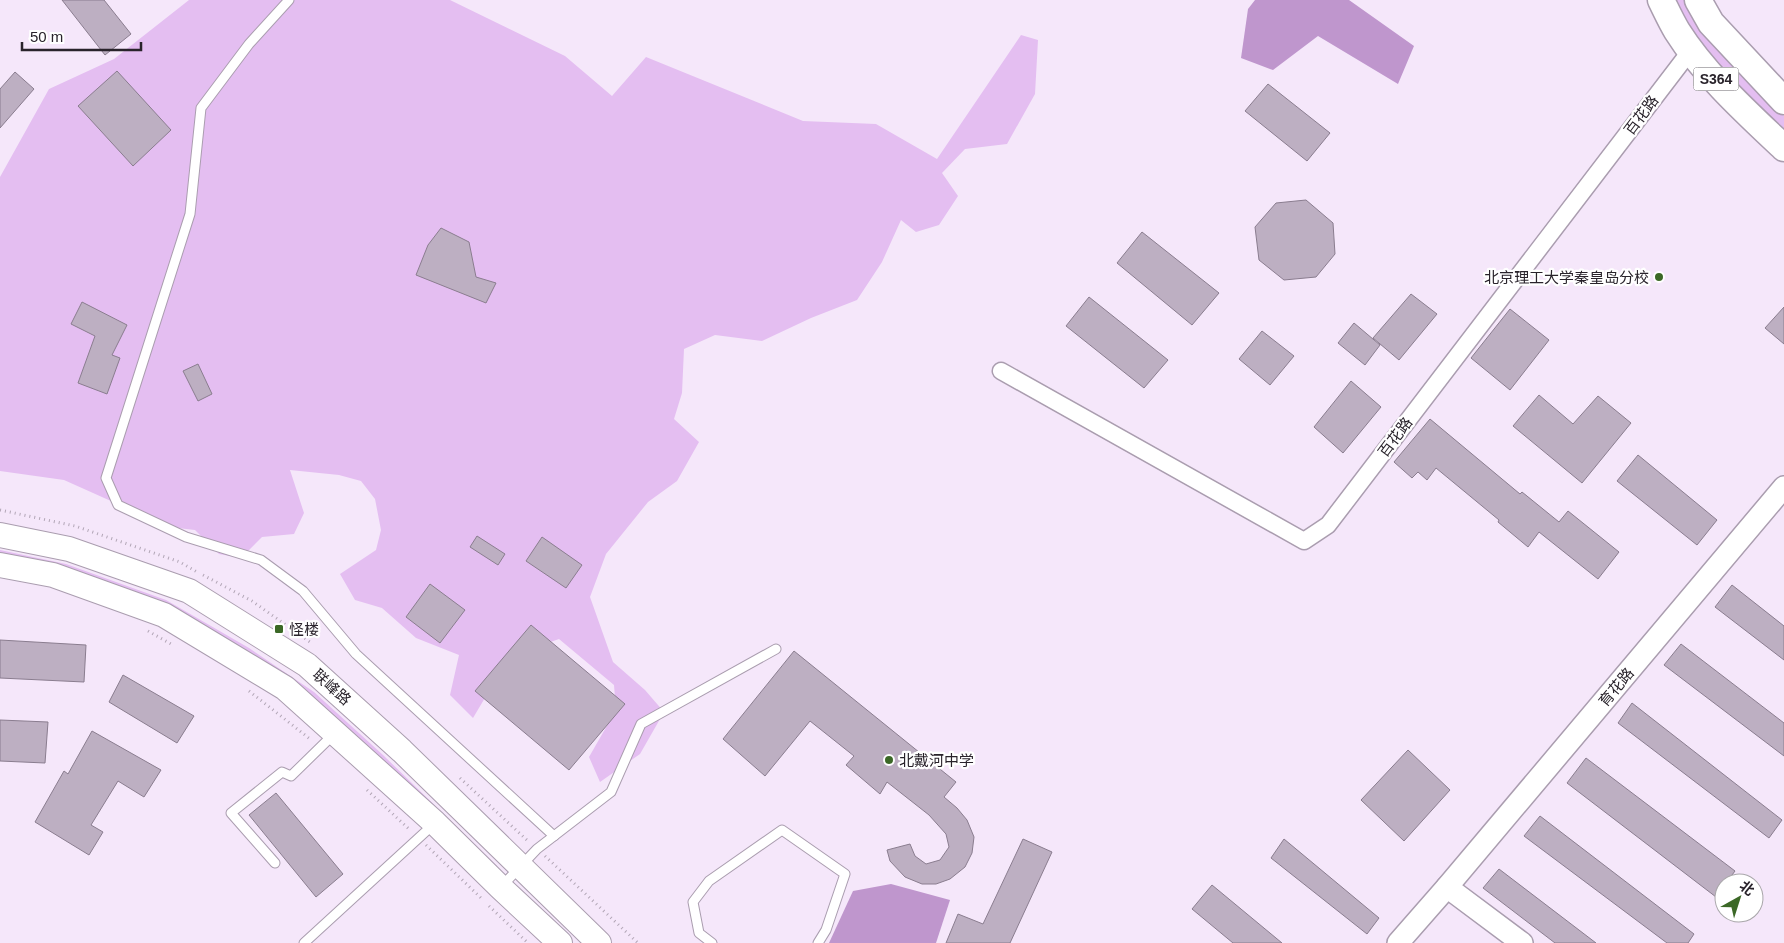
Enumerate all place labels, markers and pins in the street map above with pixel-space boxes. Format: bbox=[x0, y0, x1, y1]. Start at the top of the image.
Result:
place label: 北京理工大学秦皇岛分校 bbox=[1484, 269, 1649, 286]
marker: 北京理工大学秦皇岛分校 bbox=[1653, 271, 1665, 283]
place label: 怪楼 bbox=[289, 621, 319, 638]
marker: 怪楼 bbox=[273, 623, 285, 635]
place label: 北戴河中学 bbox=[899, 752, 974, 769]
marker: 北戴河中学 bbox=[883, 754, 895, 766]

